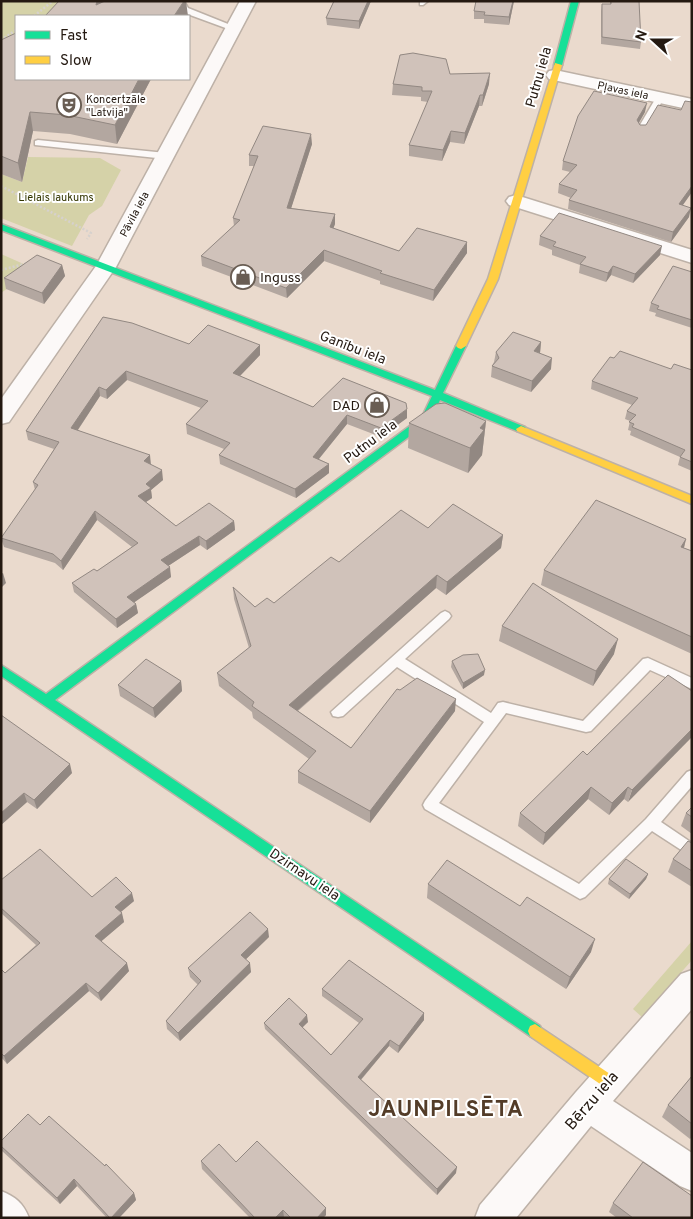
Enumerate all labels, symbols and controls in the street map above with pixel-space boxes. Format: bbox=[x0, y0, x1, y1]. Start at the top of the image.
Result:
legend bbox=[15, 15, 190, 80]
north arrow bbox=[628, 15, 678, 65]
text: Fast bbox=[60, 27, 88, 46]
text: N bbox=[633, 28, 652, 44]
street label: Putnu iela bbox=[523, 45, 556, 110]
text: Slow bbox=[60, 52, 92, 71]
street label: Pļavas iela bbox=[596, 79, 650, 103]
theatre icon: Koncertzāle "Latvija" bbox=[56, 92, 82, 118]
place label: Koncertzāle "Latvija" bbox=[86, 93, 146, 120]
street label: Pāvila iela bbox=[117, 189, 153, 240]
park label: Lielais laukums bbox=[18, 191, 94, 205]
shop icon: Inguss bbox=[230, 264, 256, 290]
place label: Inguss bbox=[260, 270, 301, 287]
street label: Ganību iela bbox=[317, 328, 388, 369]
shop icon: DAD bbox=[364, 392, 390, 418]
place label: DAD bbox=[332, 398, 360, 415]
street label: Putnu iela bbox=[341, 417, 401, 468]
street label: Dzirnavu iela bbox=[266, 846, 343, 905]
street label: Bērzu iela bbox=[562, 1068, 624, 1135]
district label: JAUNPILSĒTA bbox=[368, 1095, 524, 1124]

